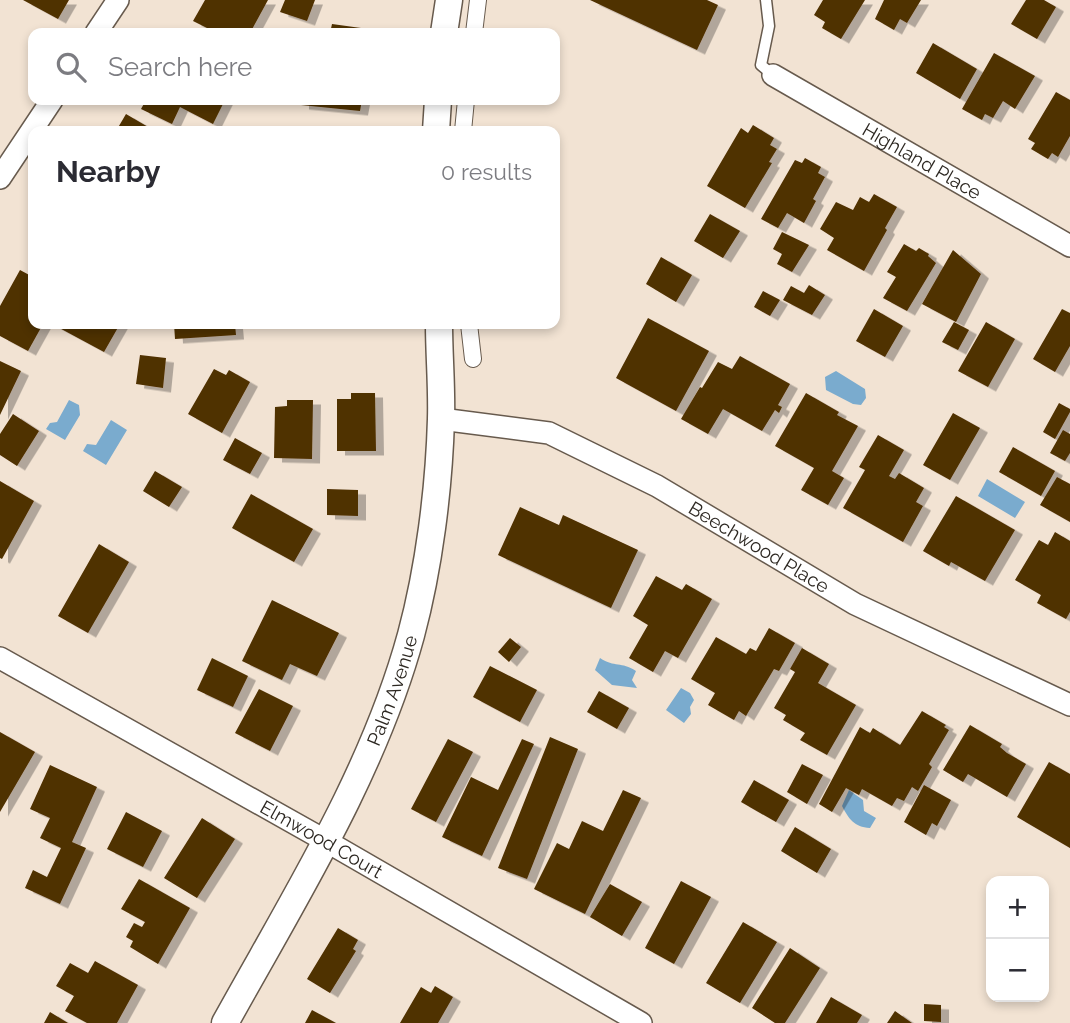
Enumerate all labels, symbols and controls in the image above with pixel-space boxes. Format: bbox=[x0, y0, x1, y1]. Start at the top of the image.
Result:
search box bbox=[28, 28, 560, 105]
icon: search bbox=[52, 48, 90, 86]
text: Search here bbox=[108, 52, 252, 82]
street label: Highland Place bbox=[859, 118, 985, 204]
text: Nearby bbox=[56, 154, 160, 189]
text: 0 results bbox=[441, 158, 532, 185]
street label: Beechwood Place bbox=[685, 497, 833, 597]
street label: Palm Avenue bbox=[362, 633, 421, 749]
street label: Elmwood Court bbox=[257, 795, 387, 883]
map controls bbox=[986, 876, 1049, 1002]
button: + bbox=[986, 876, 1049, 939]
button: − bbox=[986, 939, 1049, 1002]

